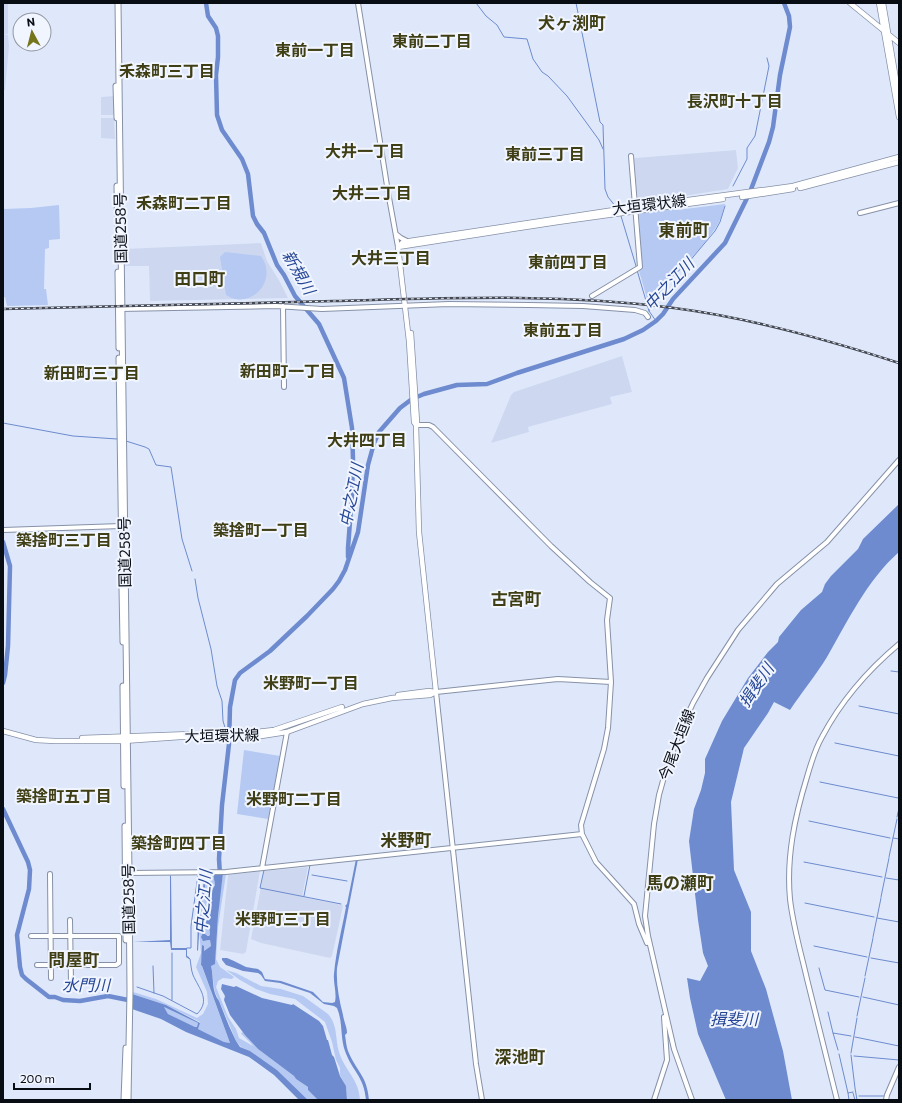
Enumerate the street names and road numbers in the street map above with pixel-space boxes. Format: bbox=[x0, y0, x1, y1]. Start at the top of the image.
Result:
street label: 大垣環状線 bbox=[611, 191, 687, 218]
street label: 国道258号 bbox=[110, 192, 130, 264]
street label: 国道258号 bbox=[114, 516, 134, 588]
street label: 今尾大垣線 bbox=[654, 706, 698, 783]
street label: 大垣環状線 bbox=[184, 725, 260, 745]
street label: 国道258号 bbox=[118, 863, 138, 935]

